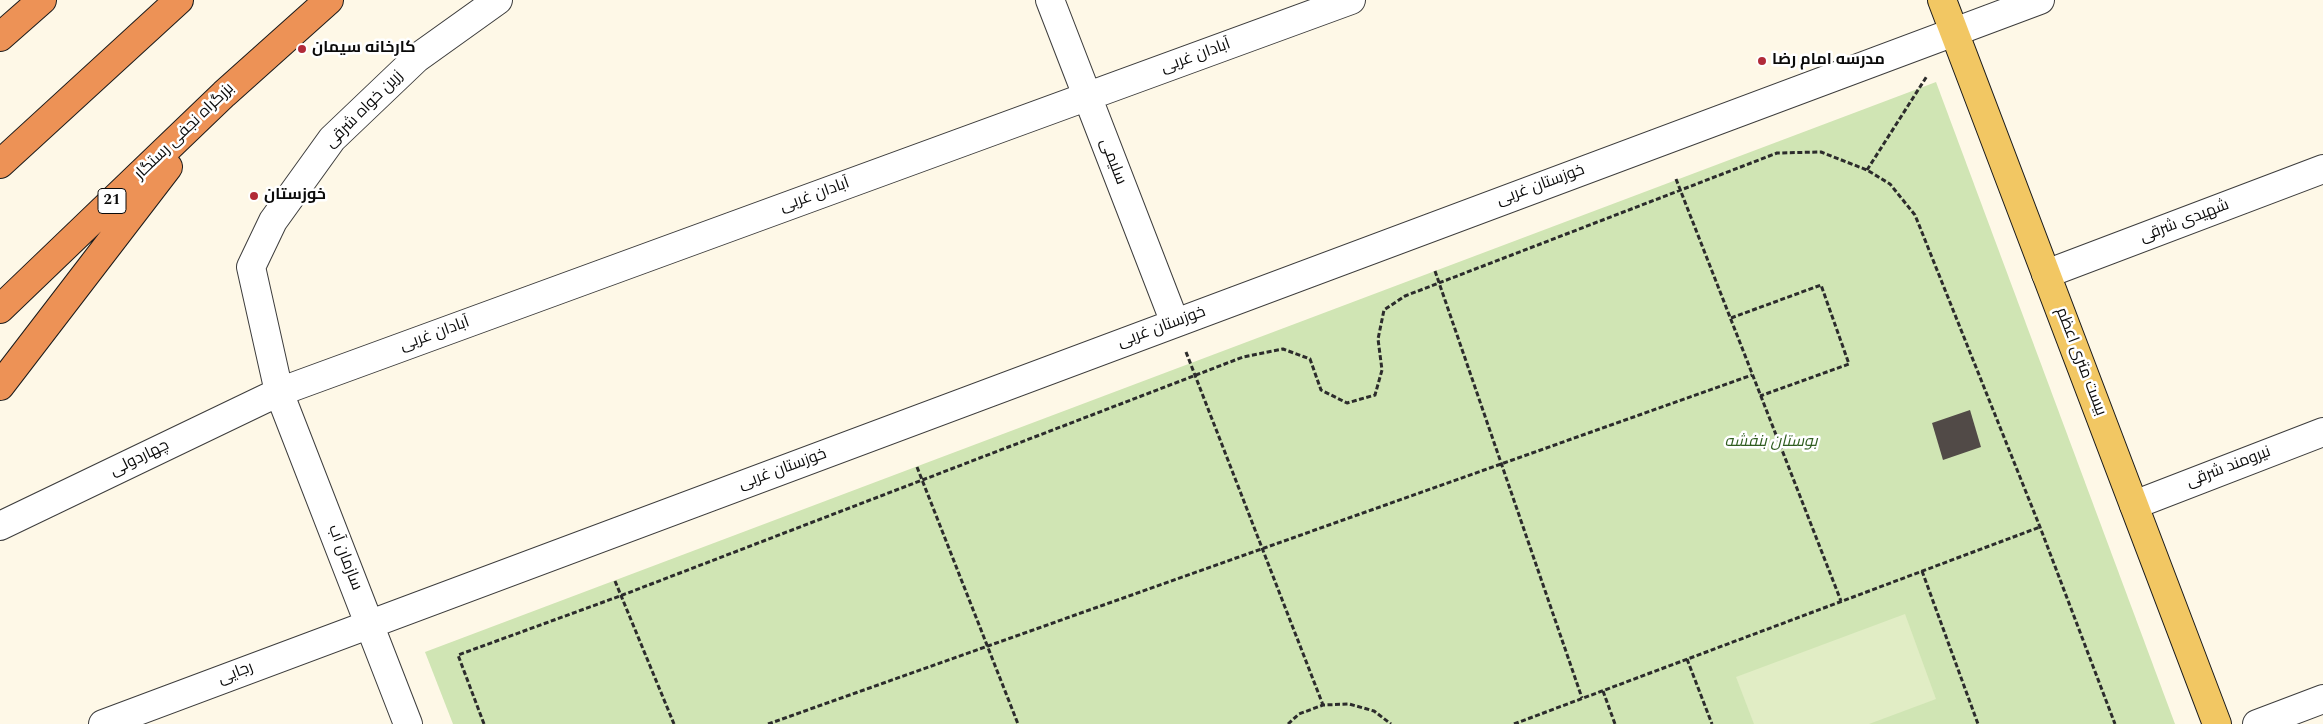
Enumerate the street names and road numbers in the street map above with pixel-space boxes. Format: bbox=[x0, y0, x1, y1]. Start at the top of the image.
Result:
street label: آبادان غربی bbox=[1159, 36, 1233, 78]
street label: زرین خواه شرقی bbox=[322, 67, 408, 153]
street label: بزرگراه نجفی رستگار bbox=[131, 80, 239, 184]
street label: سلیمی bbox=[1094, 136, 1130, 188]
street label: خوزستان غربی bbox=[1494, 161, 1588, 211]
street label: آبادان غربی bbox=[778, 175, 852, 217]
road number: 21 bbox=[98, 188, 126, 214]
street label: شهیدی شرقی bbox=[2138, 196, 2232, 248]
street label: خوزستان غربی bbox=[1115, 303, 1209, 353]
street label: بیست متری اعظم bbox=[2051, 305, 2109, 419]
street label: آبادان غربی bbox=[398, 314, 472, 356]
street label: چهاردولی bbox=[107, 436, 173, 482]
street label: نیرومند شرقی bbox=[2184, 443, 2274, 493]
street label: خوزستان غربی bbox=[736, 445, 830, 495]
street label: سازمان آب bbox=[323, 522, 365, 594]
street label: رجایی bbox=[216, 659, 256, 689]

